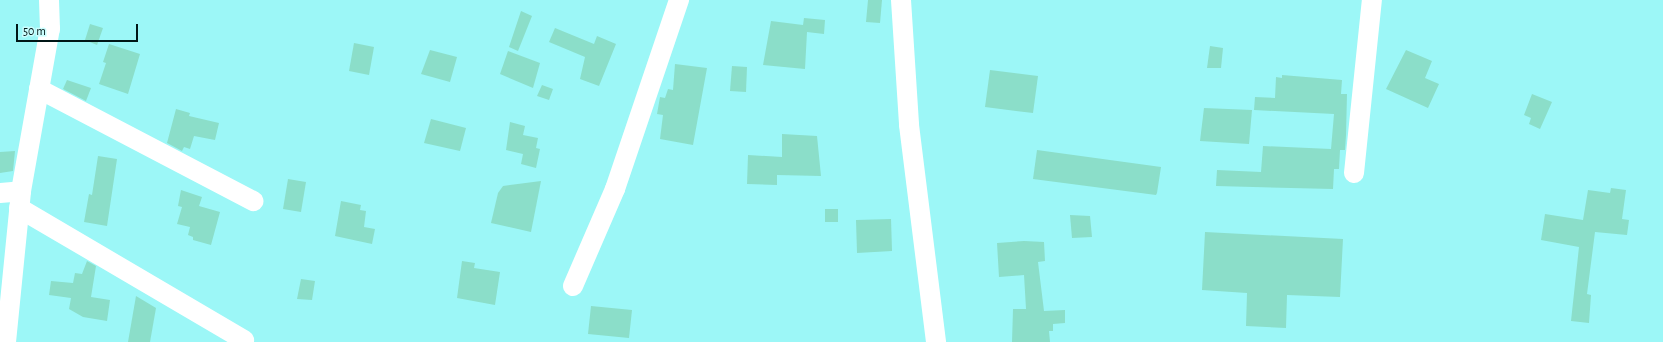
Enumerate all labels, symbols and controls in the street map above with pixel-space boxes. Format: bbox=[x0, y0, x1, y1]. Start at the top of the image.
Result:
scale bar bbox=[18, 16, 140, 42]
text: 50 m bbox=[23, 25, 46, 37]

